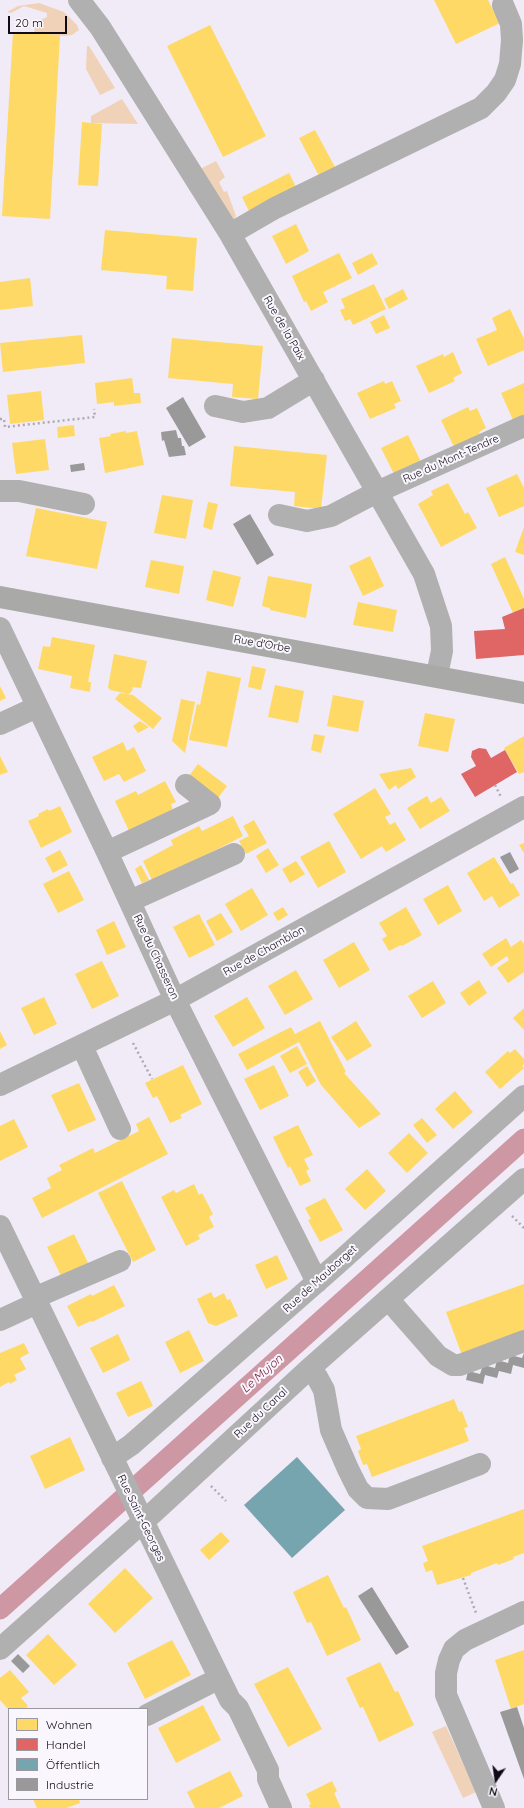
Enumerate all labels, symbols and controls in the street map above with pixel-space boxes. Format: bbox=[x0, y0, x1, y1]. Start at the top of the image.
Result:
scale bar bbox=[10, 8, 69, 34]
text: 20 m bbox=[15, 15, 43, 30]
street label: Rue de la Paix bbox=[260, 294, 308, 362]
street label: Rue du Mont-Tendre bbox=[401, 432, 501, 486]
street label: Rue d'Orbe bbox=[233, 633, 291, 655]
street label: Rue du Chasseron bbox=[130, 912, 182, 1002]
street label: Rue de Chamblon bbox=[221, 923, 307, 979]
street label: Rue de Mauborget bbox=[280, 1242, 360, 1316]
water label: Le Mujon bbox=[238, 1352, 286, 1396]
street label: Rue du Canal bbox=[232, 1385, 290, 1441]
street label: Rue Saint-Georges bbox=[114, 1472, 168, 1564]
legend bbox=[8, 1708, 148, 1800]
text: Wohnen bbox=[46, 1717, 92, 1732]
text: Handel bbox=[46, 1737, 86, 1752]
text: Öffentlich bbox=[46, 1757, 100, 1772]
north arrow bbox=[476, 1760, 516, 1800]
text: Industrie bbox=[46, 1777, 94, 1792]
text: N bbox=[488, 1784, 499, 1799]

